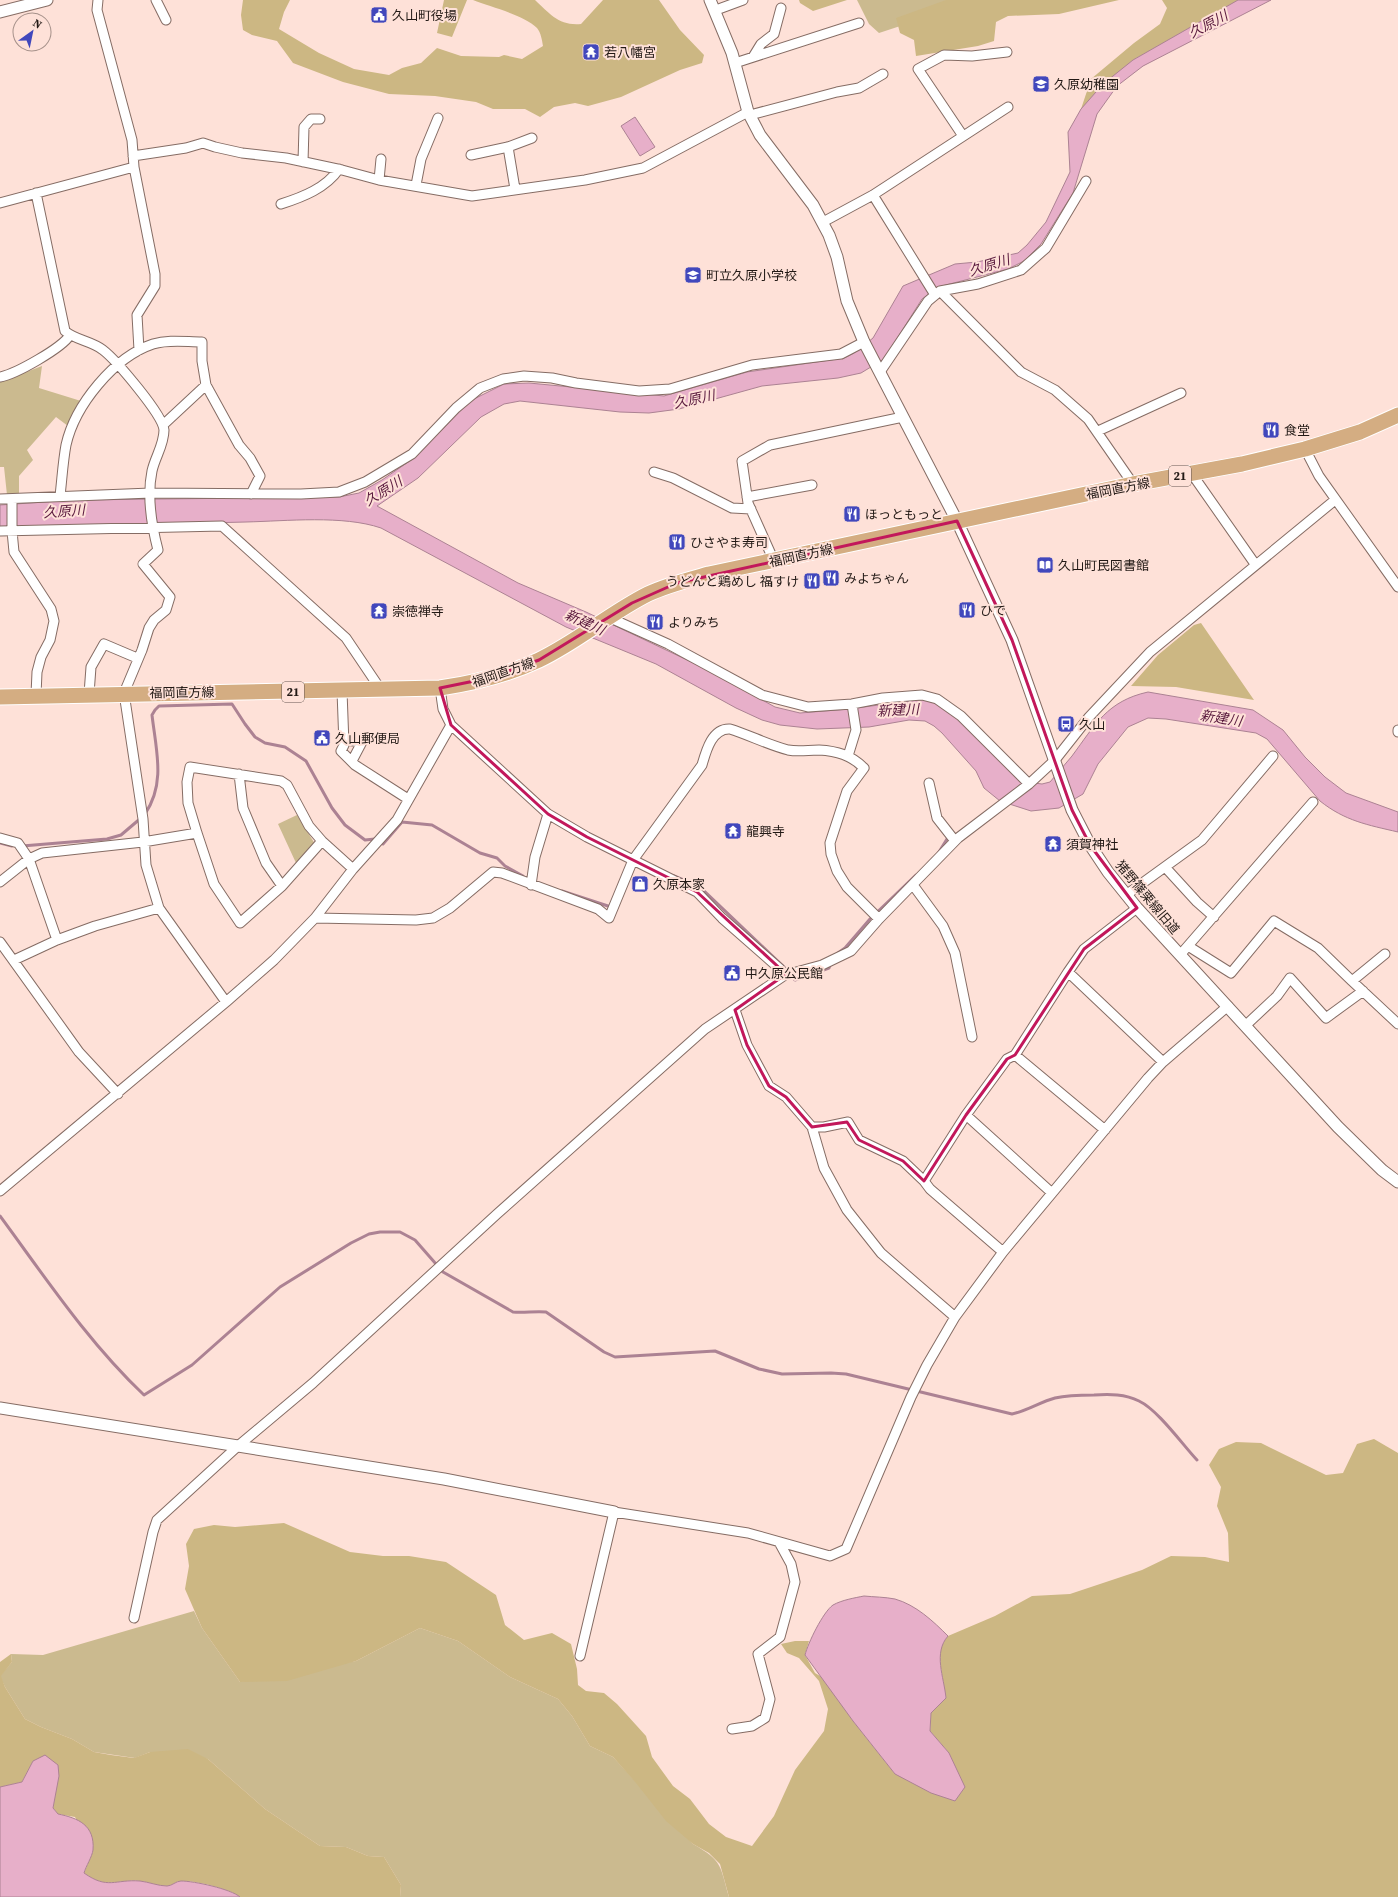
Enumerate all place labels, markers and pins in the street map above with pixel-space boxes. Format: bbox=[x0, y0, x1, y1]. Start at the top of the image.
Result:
public building icon: 久山町役場 bbox=[369, 5, 389, 25]
place label: 久山町役場 bbox=[392, 7, 457, 24]
temple icon: 若八幡宮 bbox=[581, 42, 601, 62]
place label: 若八幡宮 bbox=[604, 44, 656, 61]
school or university icon: 久原幼稚園 bbox=[1031, 74, 1051, 94]
place label: 久原幼稚園 bbox=[1054, 76, 1119, 93]
school or university icon: 町立久原小学校 bbox=[683, 265, 703, 285]
place label: 町立久原小学校 bbox=[706, 267, 797, 284]
restaurant icon: 食堂 bbox=[1261, 420, 1281, 440]
place label: 食堂 bbox=[1284, 422, 1310, 439]
restaurant icon: ほっともっと bbox=[842, 504, 862, 524]
place label: ほっともっと bbox=[865, 506, 943, 523]
restaurant icon: ひさやま寿司 bbox=[667, 532, 687, 552]
place label: ひさやま寿司 bbox=[690, 534, 768, 551]
library icon: 久山町民図書館 bbox=[1035, 555, 1055, 575]
place label: 久山町民図書館 bbox=[1058, 557, 1149, 574]
restaurant icon: みよちゃん bbox=[821, 568, 841, 588]
place label: みよちゃん bbox=[844, 570, 909, 587]
restaurant icon: うどんと鶏めし 福すけ bbox=[802, 571, 822, 591]
place label: うどんと鶏めし 福すけ bbox=[666, 573, 799, 590]
restaurant icon: ひで bbox=[957, 600, 977, 620]
temple icon: 崇徳禅寺 bbox=[369, 601, 389, 621]
place label: ひで bbox=[980, 602, 1006, 619]
place label: 崇徳禅寺 bbox=[392, 603, 444, 620]
restaurant icon: よりみち bbox=[645, 612, 665, 632]
place label: よりみち bbox=[668, 614, 720, 631]
bus stop icon: 久山 bbox=[1056, 714, 1076, 734]
place label: 久山 bbox=[1079, 716, 1105, 733]
public building icon: 久山郵便局 bbox=[312, 728, 332, 748]
place label: 久山郵便局 bbox=[335, 730, 400, 747]
temple icon: 龍興寺 bbox=[723, 821, 743, 841]
place label: 龍興寺 bbox=[746, 823, 785, 840]
temple icon: 須賀神社 bbox=[1043, 834, 1063, 854]
place label: 須賀神社 bbox=[1066, 836, 1118, 853]
shop icon: 久原本家 bbox=[630, 874, 650, 894]
place label: 久原本家 bbox=[653, 876, 705, 893]
public building icon: 中久原公民館 bbox=[722, 963, 742, 983]
place label: 中久原公民館 bbox=[745, 965, 823, 982]

